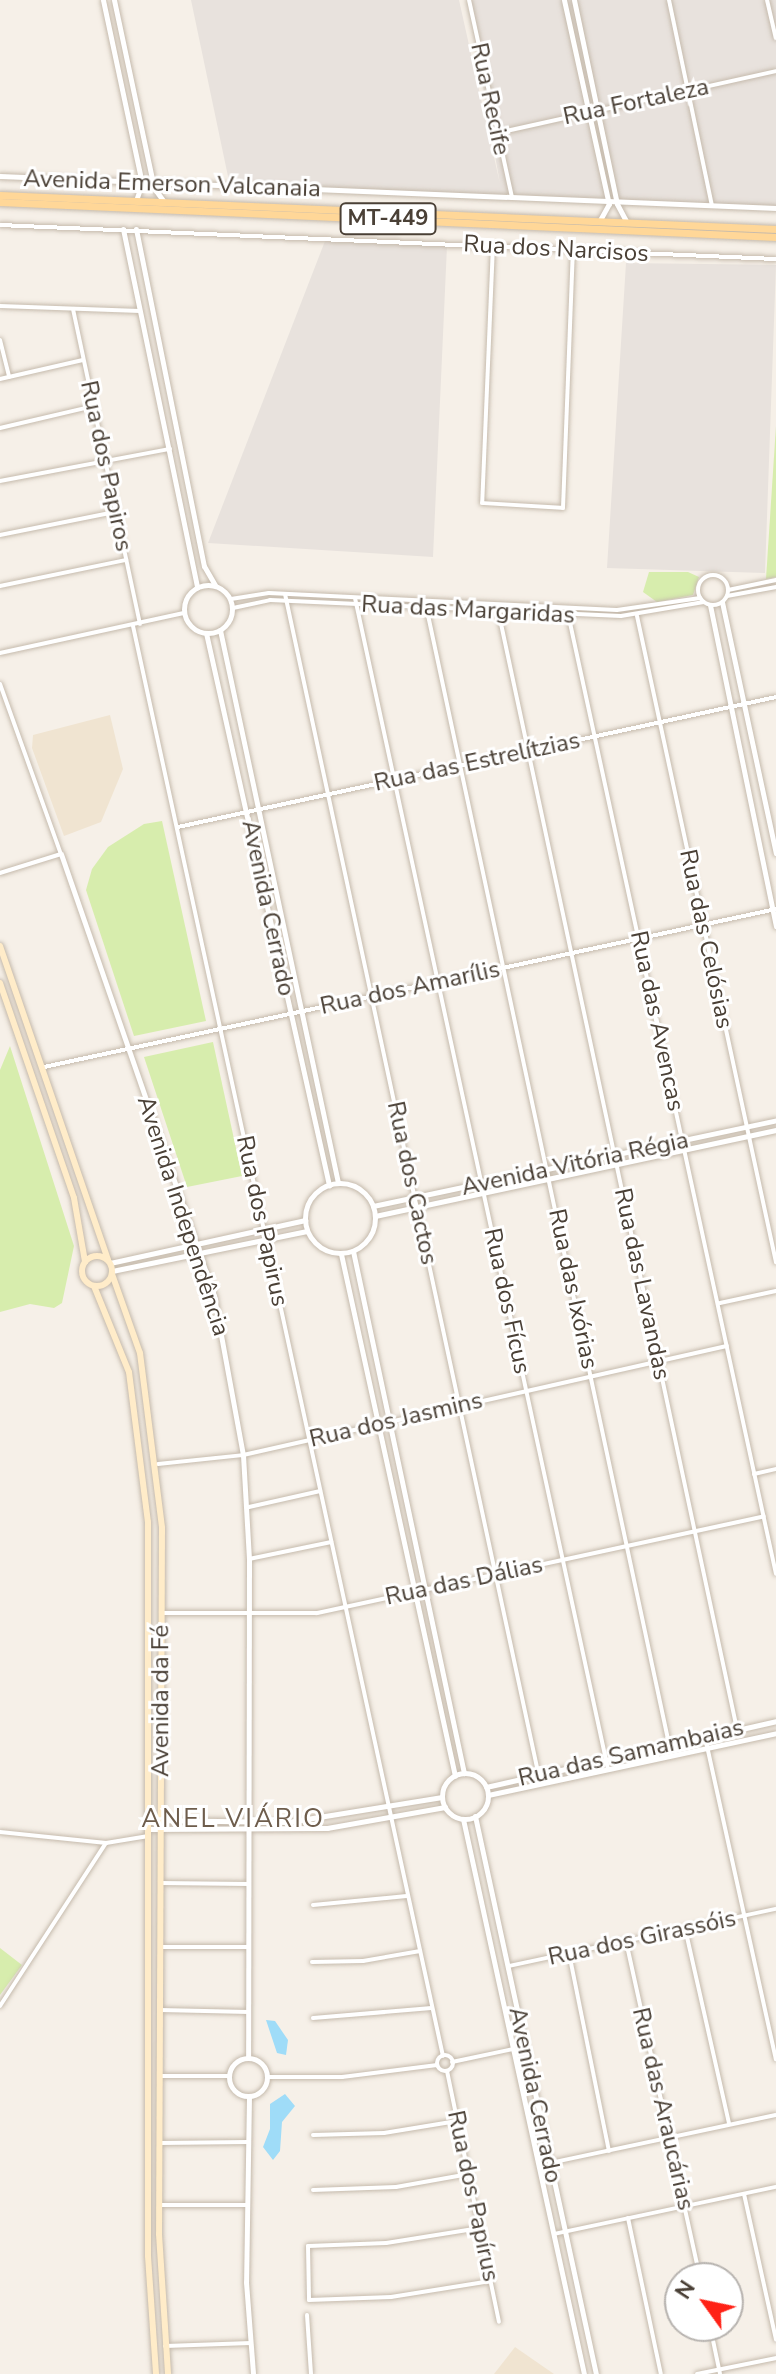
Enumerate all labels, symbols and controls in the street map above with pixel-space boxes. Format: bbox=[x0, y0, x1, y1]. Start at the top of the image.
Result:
street label: Rua Recife bbox=[464, 40, 516, 158]
street label: Rua Fortaleza bbox=[561, 73, 711, 131]
street label: Avenida Emerson Valcanaia bbox=[23, 164, 321, 204]
road number: MT-449 bbox=[338, 201, 438, 237]
street label: Rua dos Narcisos bbox=[463, 230, 649, 268]
street label: Rua dos Papiros bbox=[74, 378, 138, 554]
street label: Rua das Margaridas bbox=[361, 590, 575, 630]
street label: Rua das Estrelítzias bbox=[371, 726, 583, 798]
street label: Avenida Cerrado bbox=[235, 817, 301, 999]
street label: Rua das Celósias bbox=[673, 847, 739, 1031]
street label: Rua das Avencas bbox=[624, 928, 690, 1114]
street label: Rua dos Amarílis bbox=[318, 955, 502, 1021]
street label: Avenida Independência bbox=[131, 1092, 235, 1340]
street label: Rua dos Cactos bbox=[381, 1099, 443, 1267]
street label: Avenida Vitória Régia bbox=[459, 1126, 691, 1202]
street label: Rua dos Papirus bbox=[230, 1133, 294, 1309]
street label: Rua das Lavandas bbox=[608, 1186, 676, 1382]
street label: Rua das Ixórias bbox=[542, 1206, 604, 1372]
street label: Rua dos Fícus bbox=[477, 1225, 537, 1377]
street label: Rua dos Jasmins bbox=[307, 1386, 485, 1454]
street label: Rua das Dálias bbox=[383, 1550, 545, 1612]
street label: Avenida da Fé bbox=[147, 1625, 175, 1777]
street label: Rua das Samambaias bbox=[515, 1713, 747, 1793]
district label: ANEL VIÁRIO bbox=[141, 1803, 325, 1835]
street label: Rua dos Girassóis bbox=[546, 1904, 738, 1972]
street label: Avenida Cerrado bbox=[502, 2004, 568, 2186]
street label: Rua das Araucárias bbox=[626, 2005, 700, 2213]
street label: Rua dos Papírus bbox=[441, 2108, 505, 2284]
north arrow bbox=[664, 2262, 744, 2342]
text: N bbox=[668, 2275, 703, 2305]

